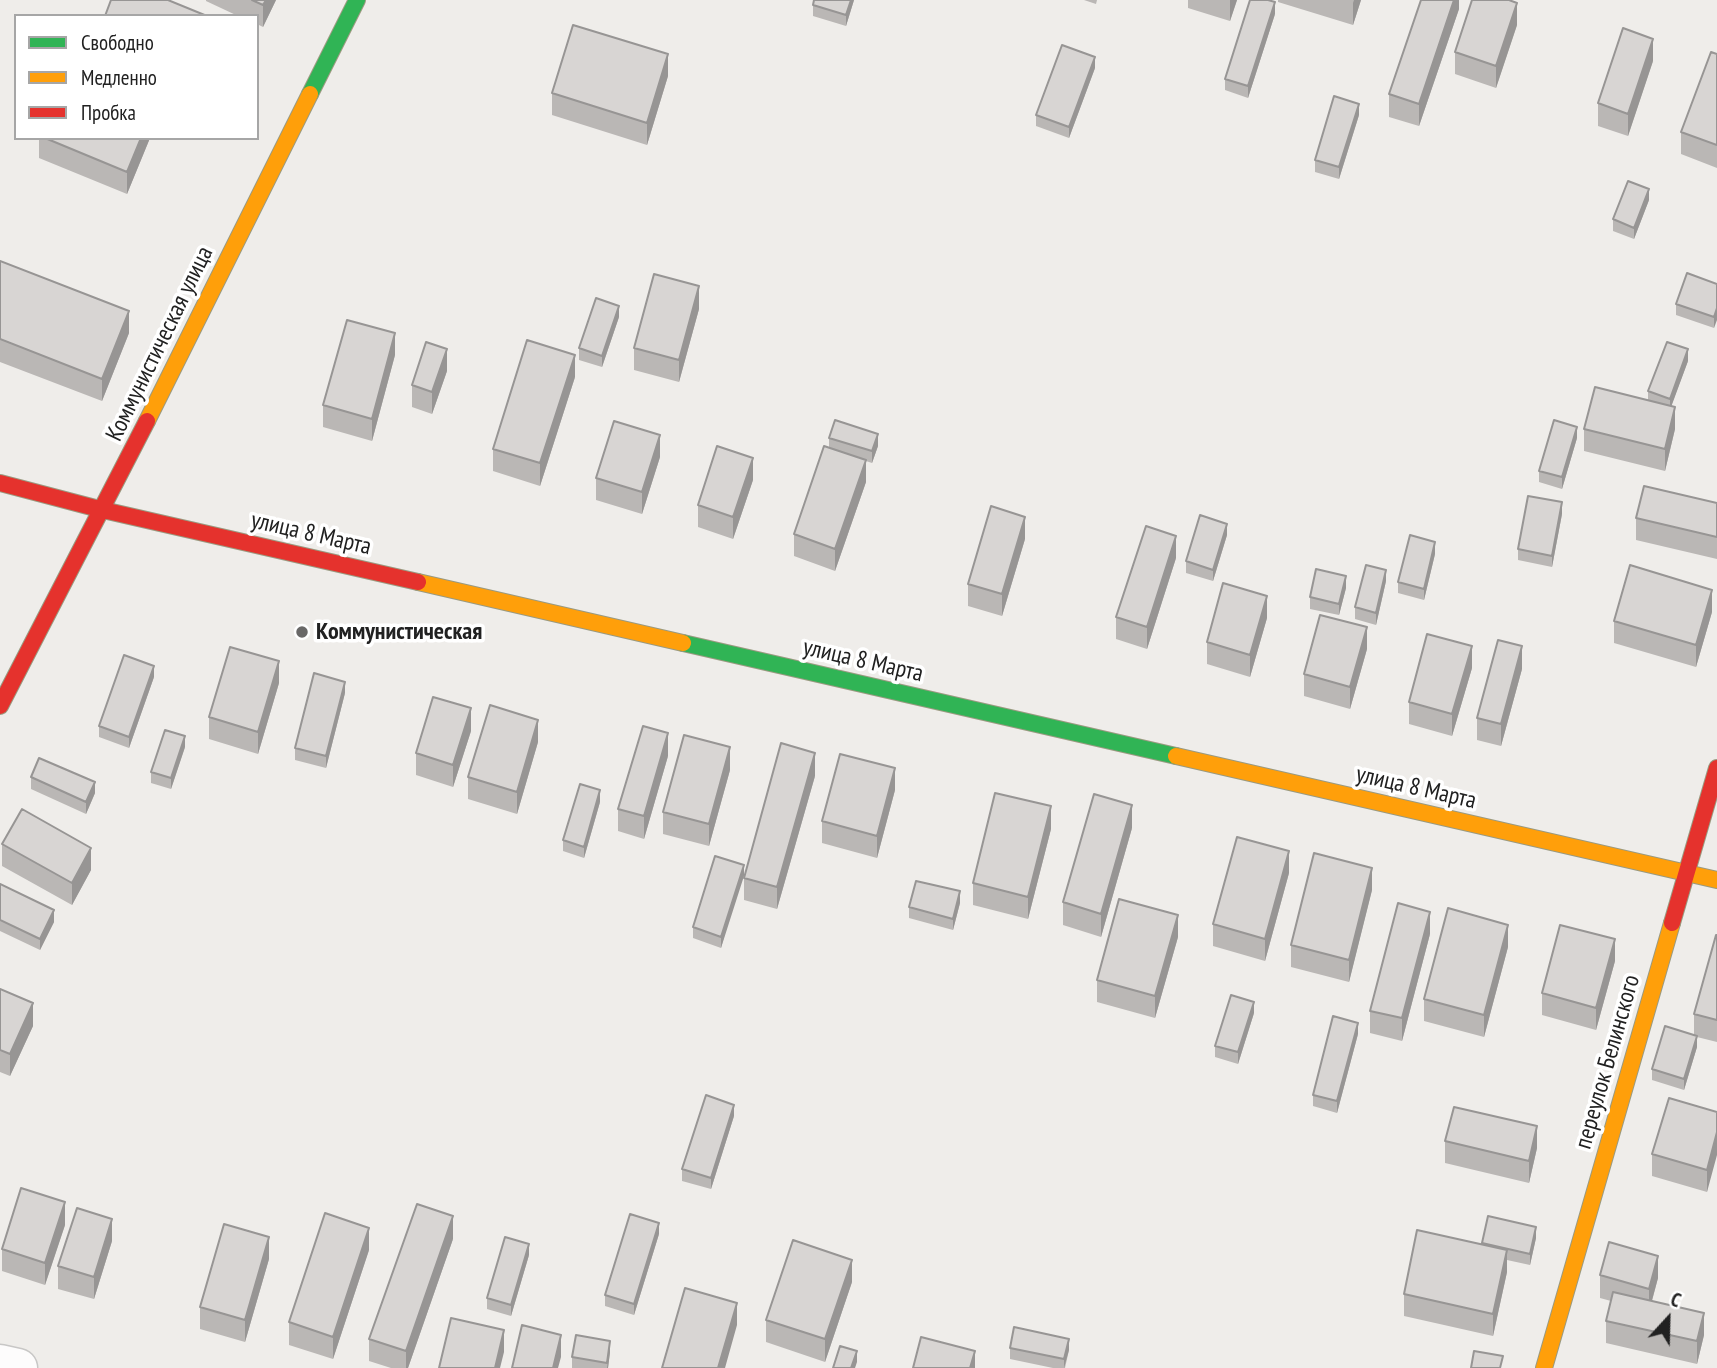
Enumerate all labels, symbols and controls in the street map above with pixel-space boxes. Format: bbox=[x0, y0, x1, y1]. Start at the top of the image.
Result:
legend bbox=[14, 14, 259, 140]
text: Свободно bbox=[81, 29, 154, 56]
text: Медленно bbox=[81, 64, 157, 91]
text: Пробка bbox=[81, 99, 136, 126]
street label: Коммунистическая улица bbox=[100, 242, 220, 446]
street label: улица 8 Марта bbox=[248, 506, 374, 562]
place label: Коммунистическая bbox=[316, 618, 482, 646]
marker: Коммунистическая bbox=[294, 624, 310, 640]
street label: улица 8 Марта bbox=[800, 633, 926, 689]
street label: улица 8 Марта bbox=[1353, 760, 1479, 816]
street label: переулок Белинского bbox=[1569, 972, 1647, 1152]
north arrow bbox=[1633, 1284, 1703, 1354]
text: С bbox=[1667, 1287, 1684, 1312]

